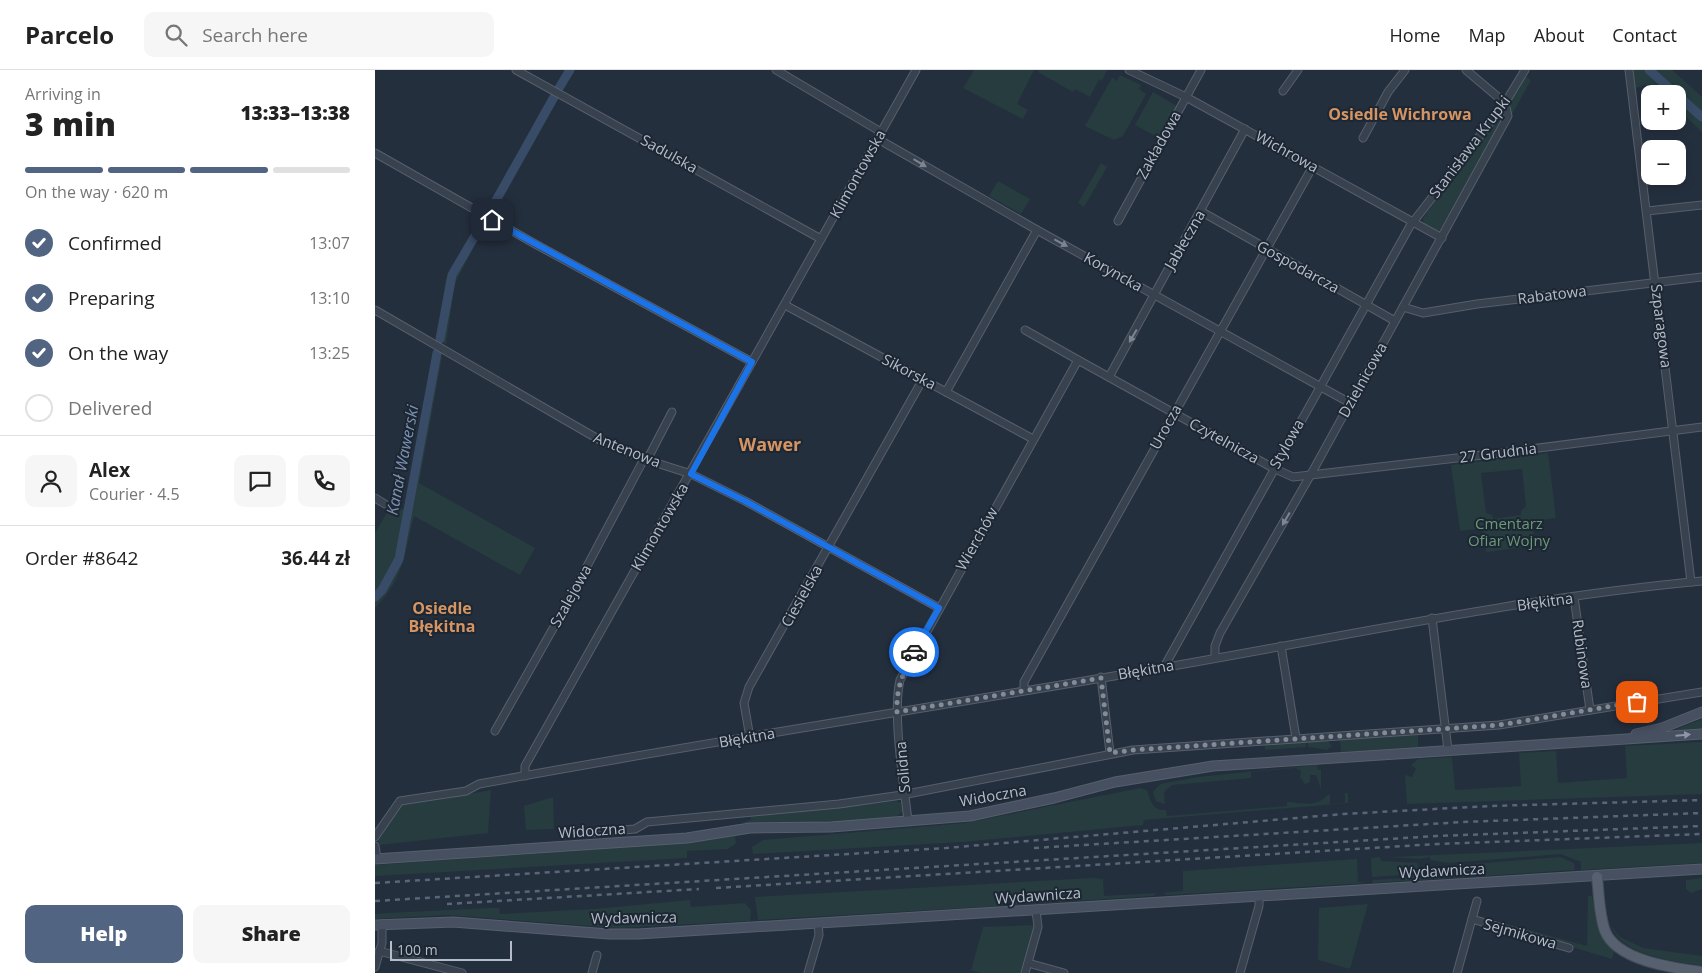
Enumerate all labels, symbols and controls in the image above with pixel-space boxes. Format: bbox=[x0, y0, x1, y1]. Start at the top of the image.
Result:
search box bbox=[144, 12, 494, 57]
text: Parcelo bbox=[25, 18, 114, 51]
icon: search bbox=[162, 21, 190, 49]
text: Search here bbox=[202, 22, 308, 48]
text: Home bbox=[1390, 23, 1440, 47]
text: Map bbox=[1468, 23, 1506, 47]
text: About bbox=[1534, 23, 1584, 47]
text: Contact bbox=[1612, 23, 1677, 47]
text: Arriving in bbox=[25, 83, 101, 105]
map controls bbox=[1641, 85, 1686, 185]
button: + bbox=[1641, 85, 1686, 130]
street label: Stanisława Krupki bbox=[1424, 91, 1514, 202]
text: 13:33–13:38 bbox=[240, 100, 350, 126]
text: 3 min bbox=[25, 102, 116, 145]
district label: Osiedle Wichrowa bbox=[1328, 103, 1472, 125]
street label: Zakładowa bbox=[1131, 107, 1185, 182]
street label: Klimontowska bbox=[825, 126, 890, 221]
street label: Wichrowa bbox=[1252, 126, 1323, 177]
street label: Sadulska bbox=[637, 129, 701, 177]
button: − bbox=[1641, 140, 1686, 185]
one-way arrow bbox=[913, 158, 926, 167]
text: On the way · 620 m bbox=[25, 181, 168, 203]
pin bbox=[471, 199, 513, 241]
icon: home bbox=[478, 206, 506, 234]
street label: Jabłeczna bbox=[1158, 206, 1209, 275]
icon: check bbox=[25, 229, 53, 257]
text: Confirmed bbox=[68, 230, 162, 256]
text: 13:07 bbox=[309, 232, 350, 254]
street label: Gospodarcza bbox=[1254, 235, 1343, 297]
one-way arrow bbox=[1054, 239, 1068, 247]
street label: Koryncka bbox=[1080, 247, 1147, 295]
street label: Rabatowa bbox=[1516, 280, 1588, 308]
street label: Szparagowa bbox=[1647, 283, 1677, 369]
icon: check bbox=[25, 284, 53, 312]
text: Preparing bbox=[68, 285, 155, 311]
text: 13:10 bbox=[309, 287, 350, 309]
one-way arrow bbox=[1128, 329, 1137, 342]
street label: Dzielnicowa bbox=[1333, 338, 1391, 421]
icon: check bbox=[25, 339, 53, 367]
text: On the way bbox=[68, 340, 168, 366]
text: 13:25 bbox=[309, 342, 350, 364]
street label: Sikorska bbox=[879, 349, 940, 394]
text: Delivered bbox=[68, 395, 152, 421]
street label: Urocza bbox=[1145, 400, 1186, 453]
water label: Kanał Wawerski bbox=[381, 402, 424, 517]
street label: Czytelnicza bbox=[1186, 413, 1263, 468]
street label: Stylowa bbox=[1264, 415, 1308, 472]
street label: Antenowa bbox=[591, 427, 664, 472]
district label: Wawer bbox=[739, 432, 801, 456]
street label: 27 Grudnia bbox=[1458, 437, 1538, 467]
button: person bbox=[25, 455, 77, 507]
button: chat bbox=[234, 455, 286, 507]
button: phone bbox=[298, 455, 350, 507]
text: Alex bbox=[89, 457, 130, 483]
street label: Klimontowska bbox=[626, 479, 692, 574]
text: Courier · 4.5 bbox=[89, 483, 180, 505]
street label: Wierchów bbox=[951, 503, 1002, 574]
one-way arrow bbox=[1281, 512, 1290, 525]
park label: Cmentarz Ofiar Wojny bbox=[1468, 513, 1551, 550]
text: Order #8642 bbox=[25, 545, 138, 571]
text: 36.44 zł bbox=[281, 545, 350, 571]
street label: Szalejowa bbox=[545, 561, 595, 630]
street label: Ciesielska bbox=[776, 561, 826, 630]
street label: Błękitna bbox=[1516, 587, 1574, 615]
district label: Osiedle Błękitna bbox=[408, 597, 476, 637]
street label: Rubinowa bbox=[1568, 618, 1598, 690]
courier bbox=[889, 627, 939, 677]
icon: car bbox=[900, 638, 928, 666]
street label: Błękitna bbox=[1116, 654, 1175, 684]
pin bbox=[1616, 681, 1658, 723]
icon: bag bbox=[1623, 688, 1651, 716]
street label: Błękitna bbox=[717, 722, 776, 752]
one-way arrow bbox=[1676, 731, 1692, 739]
street label: Solidna bbox=[890, 741, 914, 794]
street label: Widoczna bbox=[958, 779, 1028, 811]
street label: Widoczna bbox=[558, 818, 626, 842]
street label: Wydawnicza bbox=[1398, 858, 1485, 882]
street label: Wydawnicza bbox=[994, 882, 1082, 908]
button: Help bbox=[25, 905, 183, 963]
button: Share bbox=[193, 905, 350, 963]
street label: Wydawnicza bbox=[591, 906, 677, 928]
street label: Sejmikowa bbox=[1481, 913, 1559, 953]
scale bar bbox=[390, 938, 513, 961]
text: 100 m bbox=[397, 940, 438, 959]

